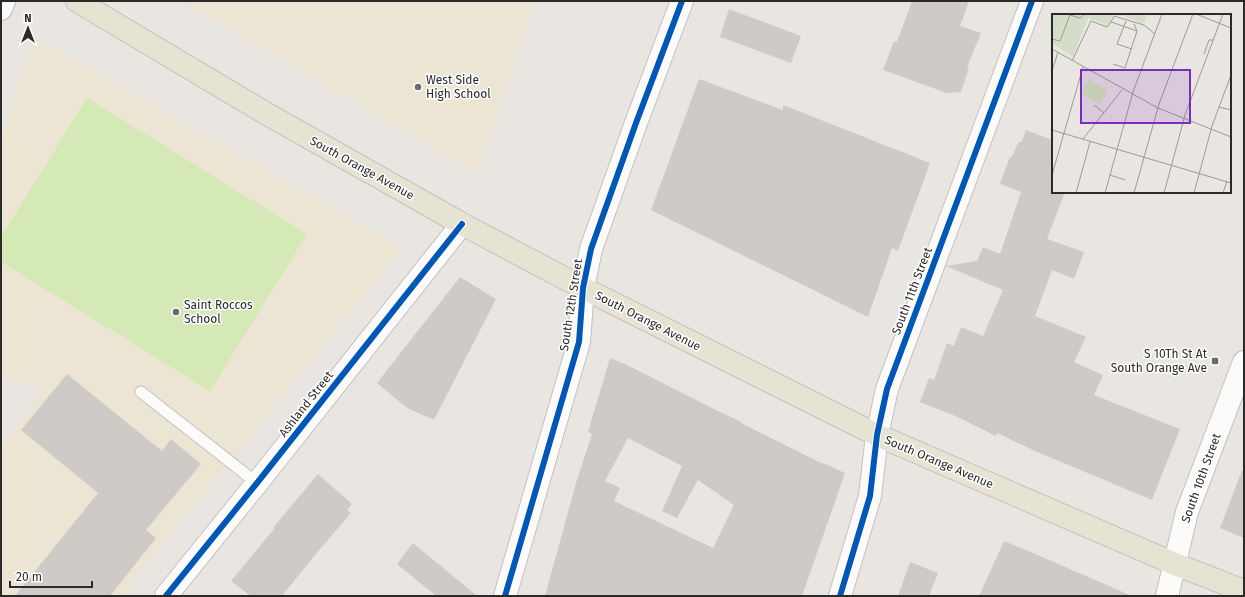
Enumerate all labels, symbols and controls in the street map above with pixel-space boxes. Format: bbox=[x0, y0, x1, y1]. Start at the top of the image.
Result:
north arrow bbox=[8, 8, 48, 48]
text: N bbox=[24, 12, 32, 25]
inset map bbox=[1052, 14, 1231, 193]
place label: West Side High School bbox=[426, 73, 491, 101]
marker: West Side High School bbox=[413, 82, 423, 92]
street label: South Orange Avenue bbox=[308, 134, 416, 202]
street label: South 11th Street bbox=[889, 245, 935, 337]
street label: South 12th Street bbox=[557, 257, 585, 352]
street label: South Orange Avenue bbox=[593, 288, 703, 354]
place label: Saint Roccos School bbox=[184, 298, 253, 326]
marker: Saint Roccos School bbox=[171, 307, 181, 317]
place label: S 10Th St At South Orange Ave bbox=[1111, 347, 1208, 375]
marker: S 10Th St At South Orange Ave bbox=[1210, 356, 1220, 366]
street label: Ashland Street bbox=[276, 368, 336, 440]
street label: South 10th Street bbox=[1178, 431, 1224, 525]
street label: South Orange Avenue bbox=[883, 433, 995, 491]
scale bar bbox=[10, 563, 92, 589]
text: 20 m bbox=[16, 570, 42, 584]

